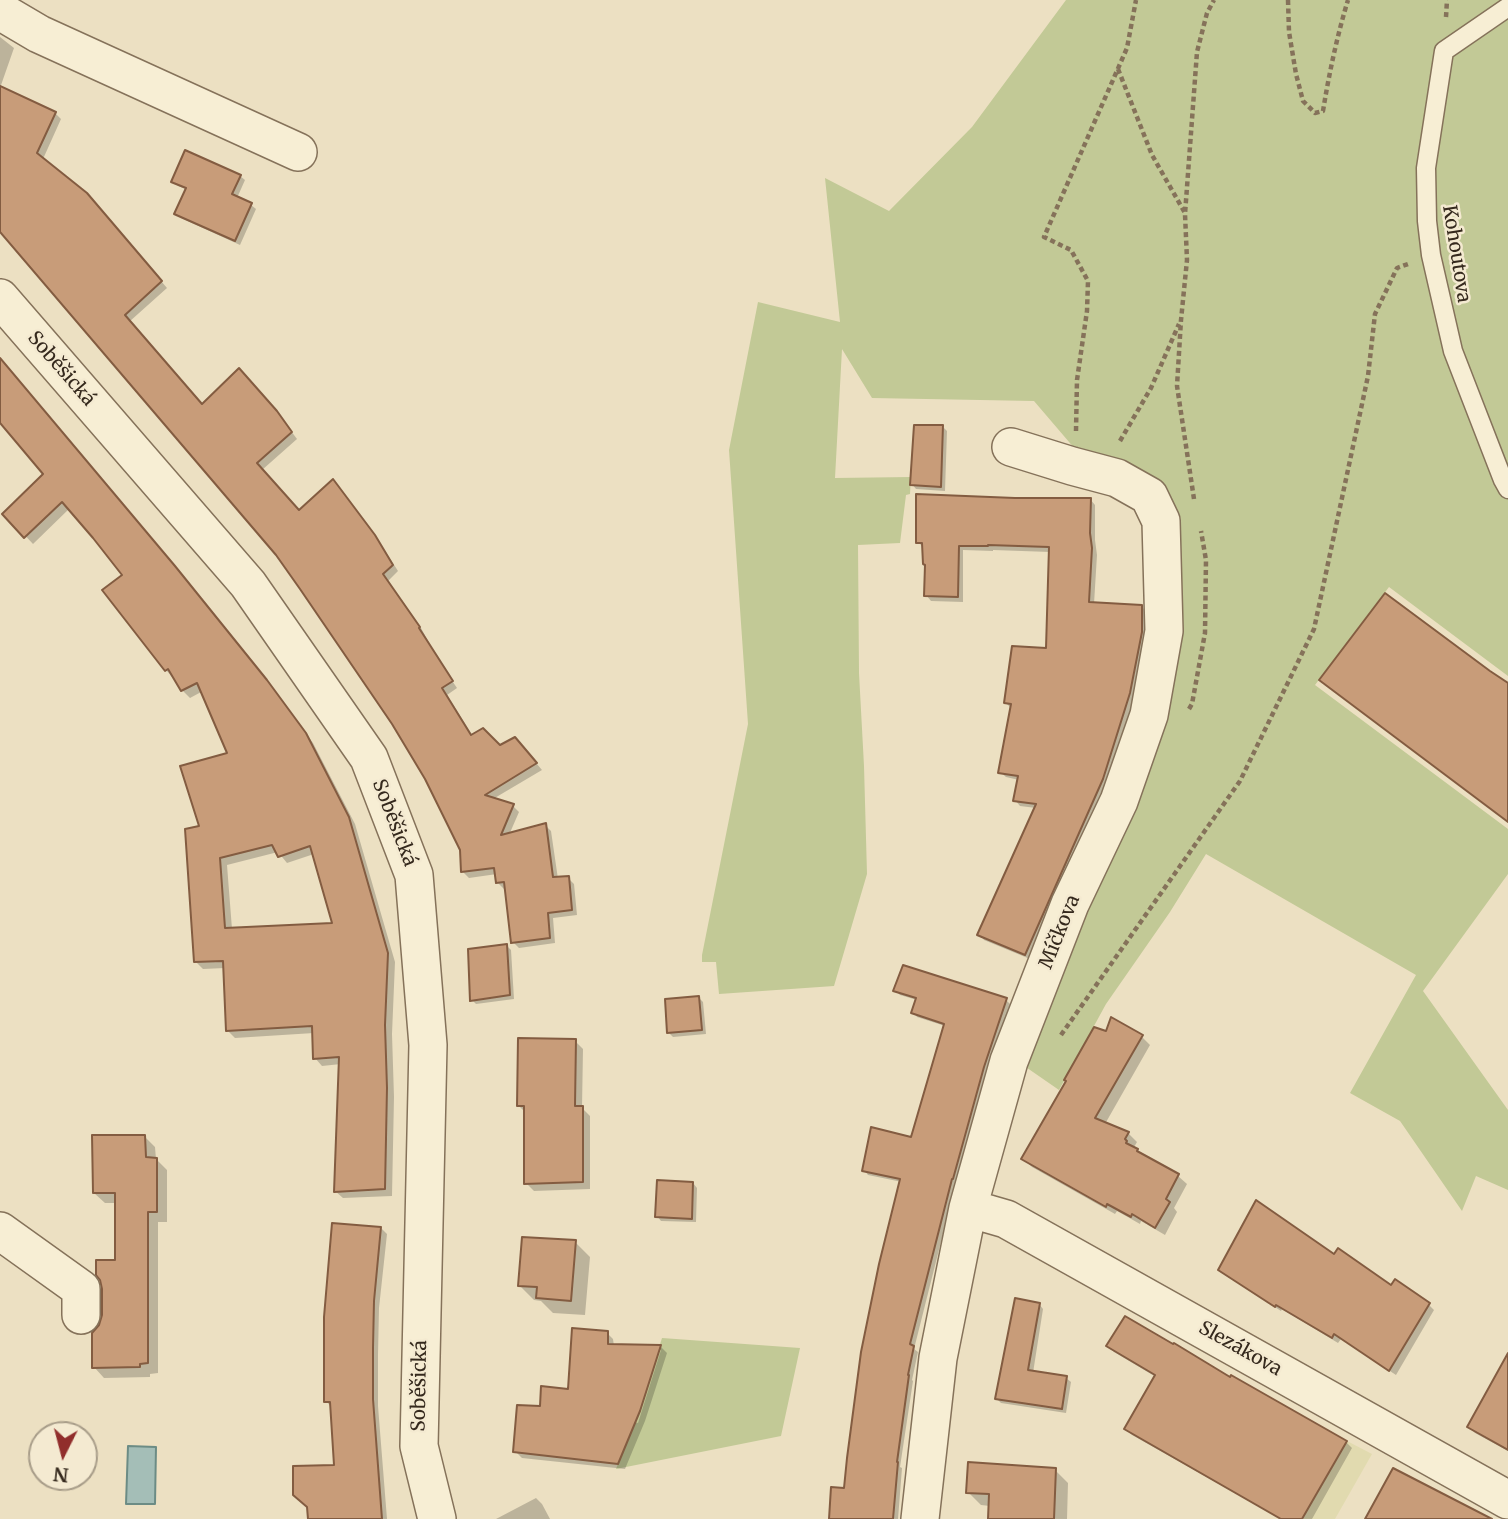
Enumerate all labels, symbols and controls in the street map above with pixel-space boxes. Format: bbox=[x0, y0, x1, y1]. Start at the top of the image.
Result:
street label: Kohoutova bbox=[1437, 204, 1475, 304]
street label: Soběšická bbox=[22, 327, 100, 411]
street label: Soběšická bbox=[367, 776, 421, 870]
street label: Míčkova bbox=[1035, 892, 1085, 972]
street label: Slezákova bbox=[1195, 1317, 1285, 1381]
street label: Soběšická bbox=[408, 1340, 432, 1432]
north arrow bbox=[28, 1421, 98, 1491]
text: N bbox=[52, 1462, 70, 1488]

